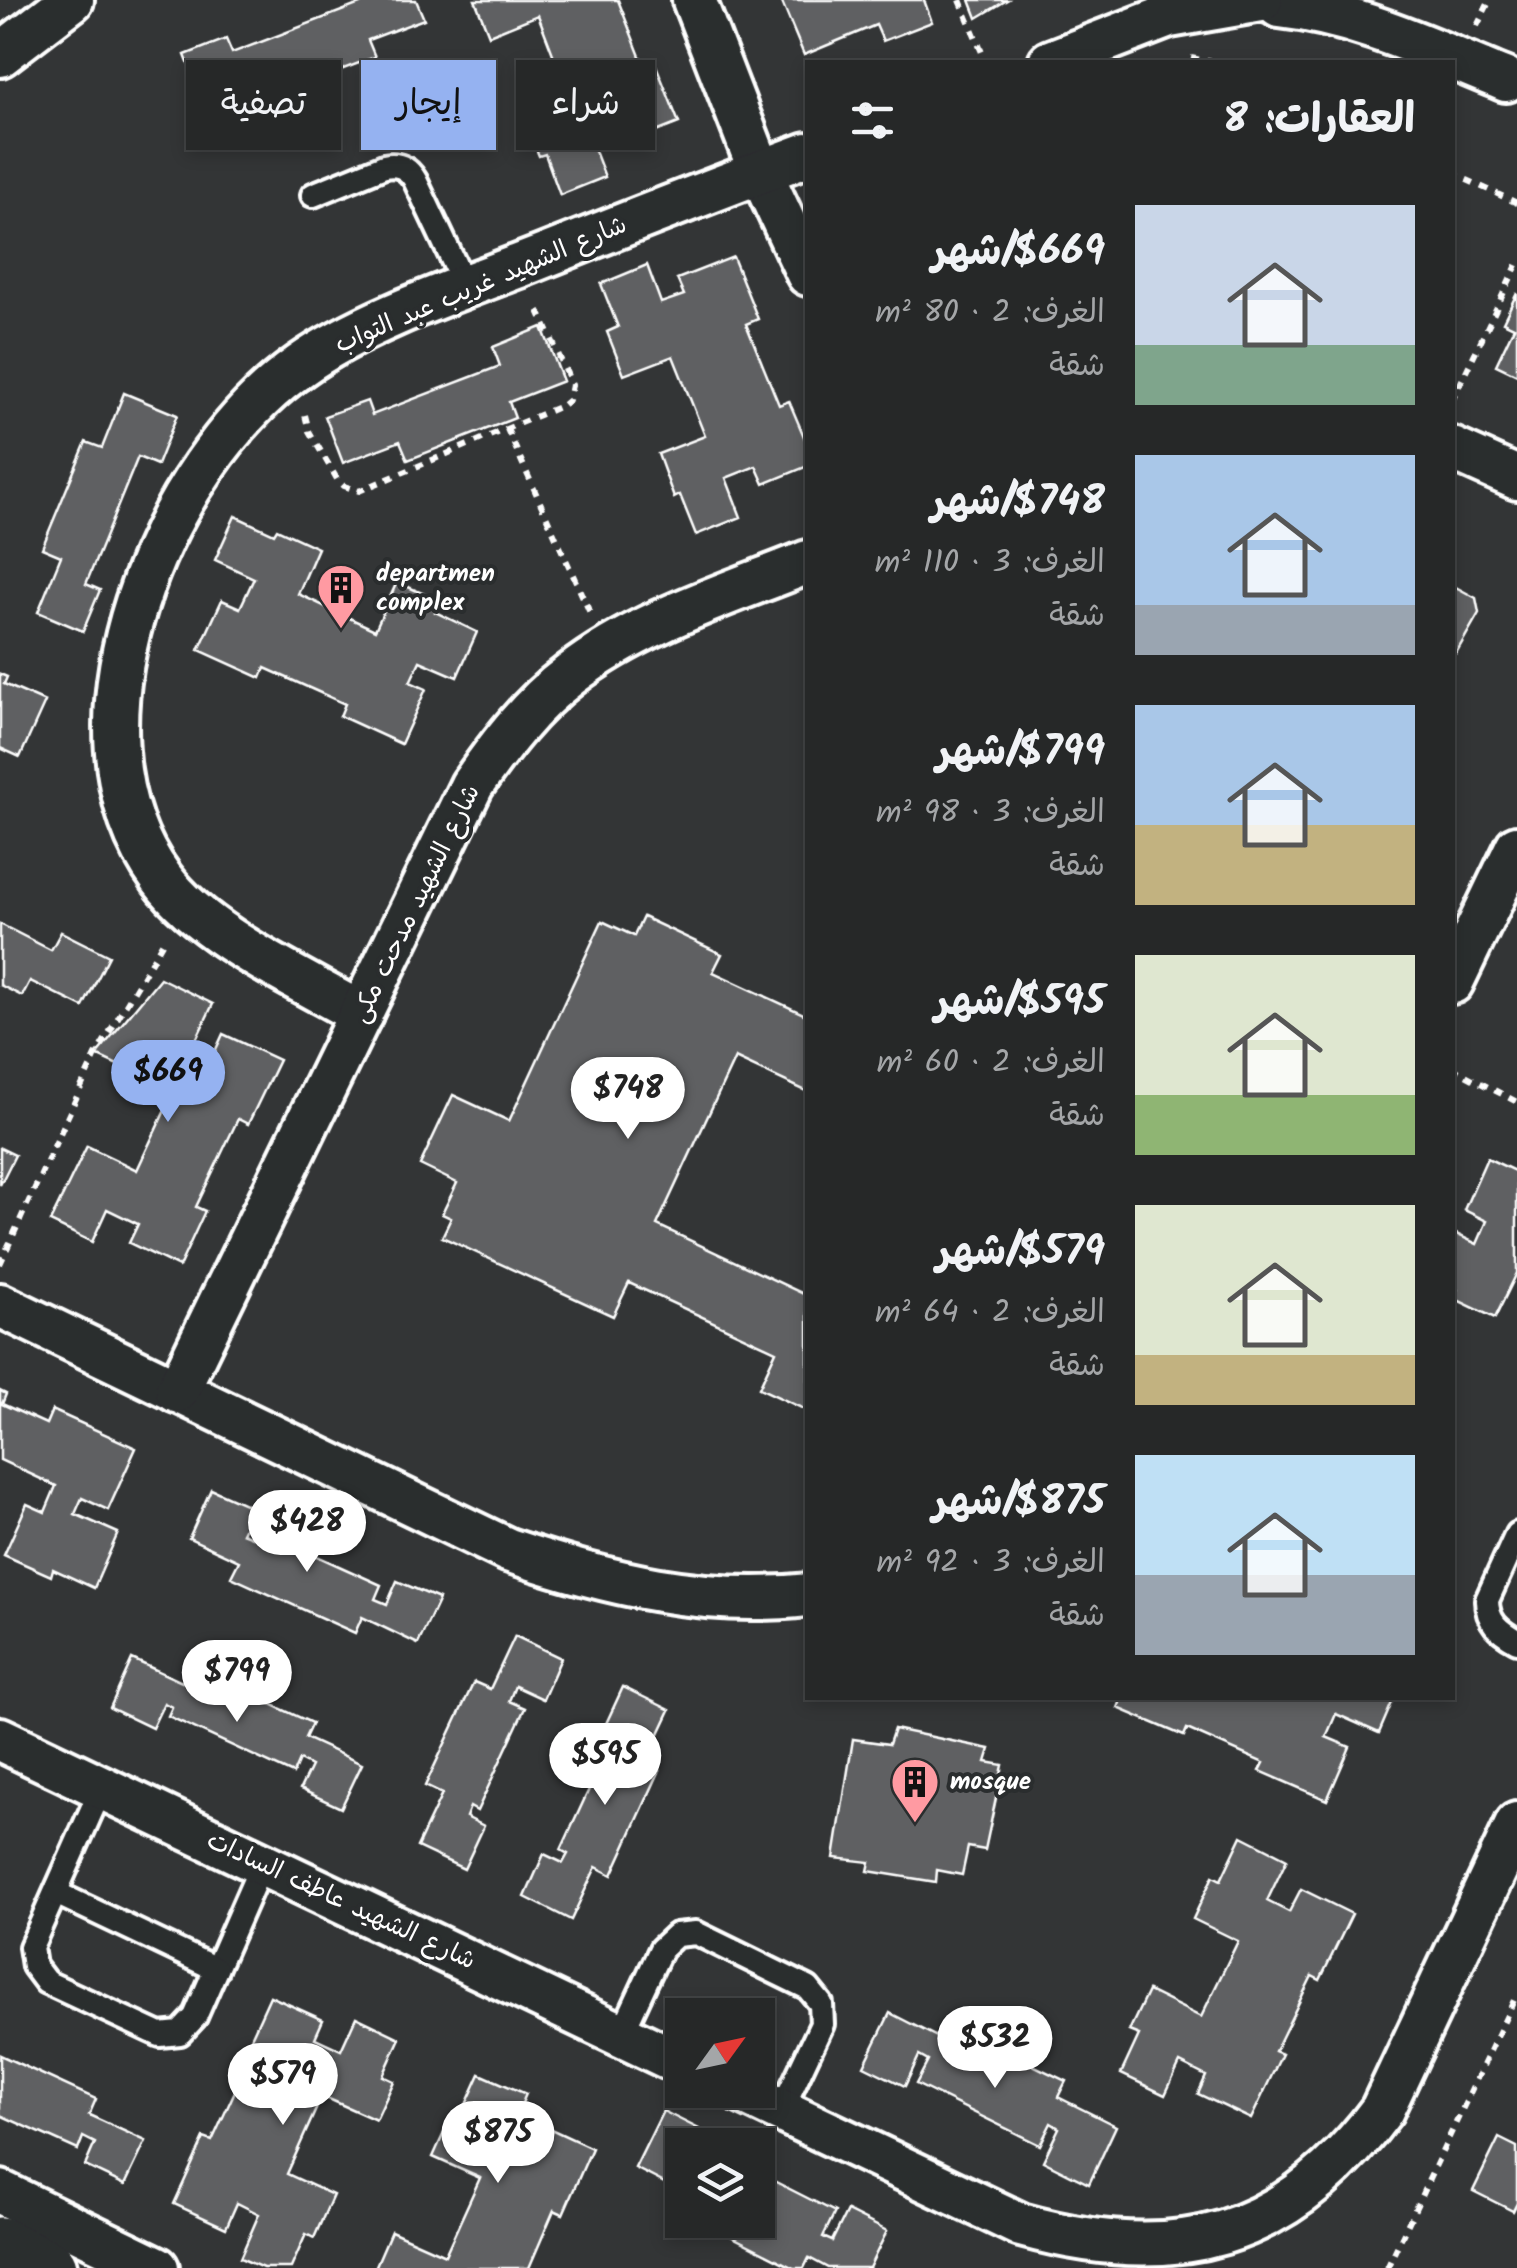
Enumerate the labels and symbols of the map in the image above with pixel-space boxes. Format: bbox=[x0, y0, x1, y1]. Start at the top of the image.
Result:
street label: شارع الشهيد غريب عبد التواب bbox=[329, 205, 633, 365]
place label: departmen complex bbox=[376, 554, 495, 623]
building icon: departmen complex bbox=[315, 562, 367, 630]
street label: شارع الشهيد مدحت مكى bbox=[341, 778, 491, 1030]
pin: $669 bbox=[109, 1040, 227, 1125]
pin: $748 bbox=[569, 1057, 687, 1142]
pin: $428 bbox=[248, 1490, 366, 1575]
pin: $799 bbox=[178, 1640, 296, 1725]
pin: $595 bbox=[546, 1723, 664, 1808]
building icon: mosque bbox=[889, 1756, 941, 1824]
place label: mosque bbox=[950, 1762, 1031, 1802]
street label: شارع الشهيد عاطف السادات bbox=[200, 1821, 482, 1981]
north arrow bbox=[665, 1998, 775, 2108]
pin: $532 bbox=[936, 2006, 1054, 2091]
pin: $579 bbox=[224, 2043, 342, 2128]
pin: $875 bbox=[439, 2101, 557, 2186]

